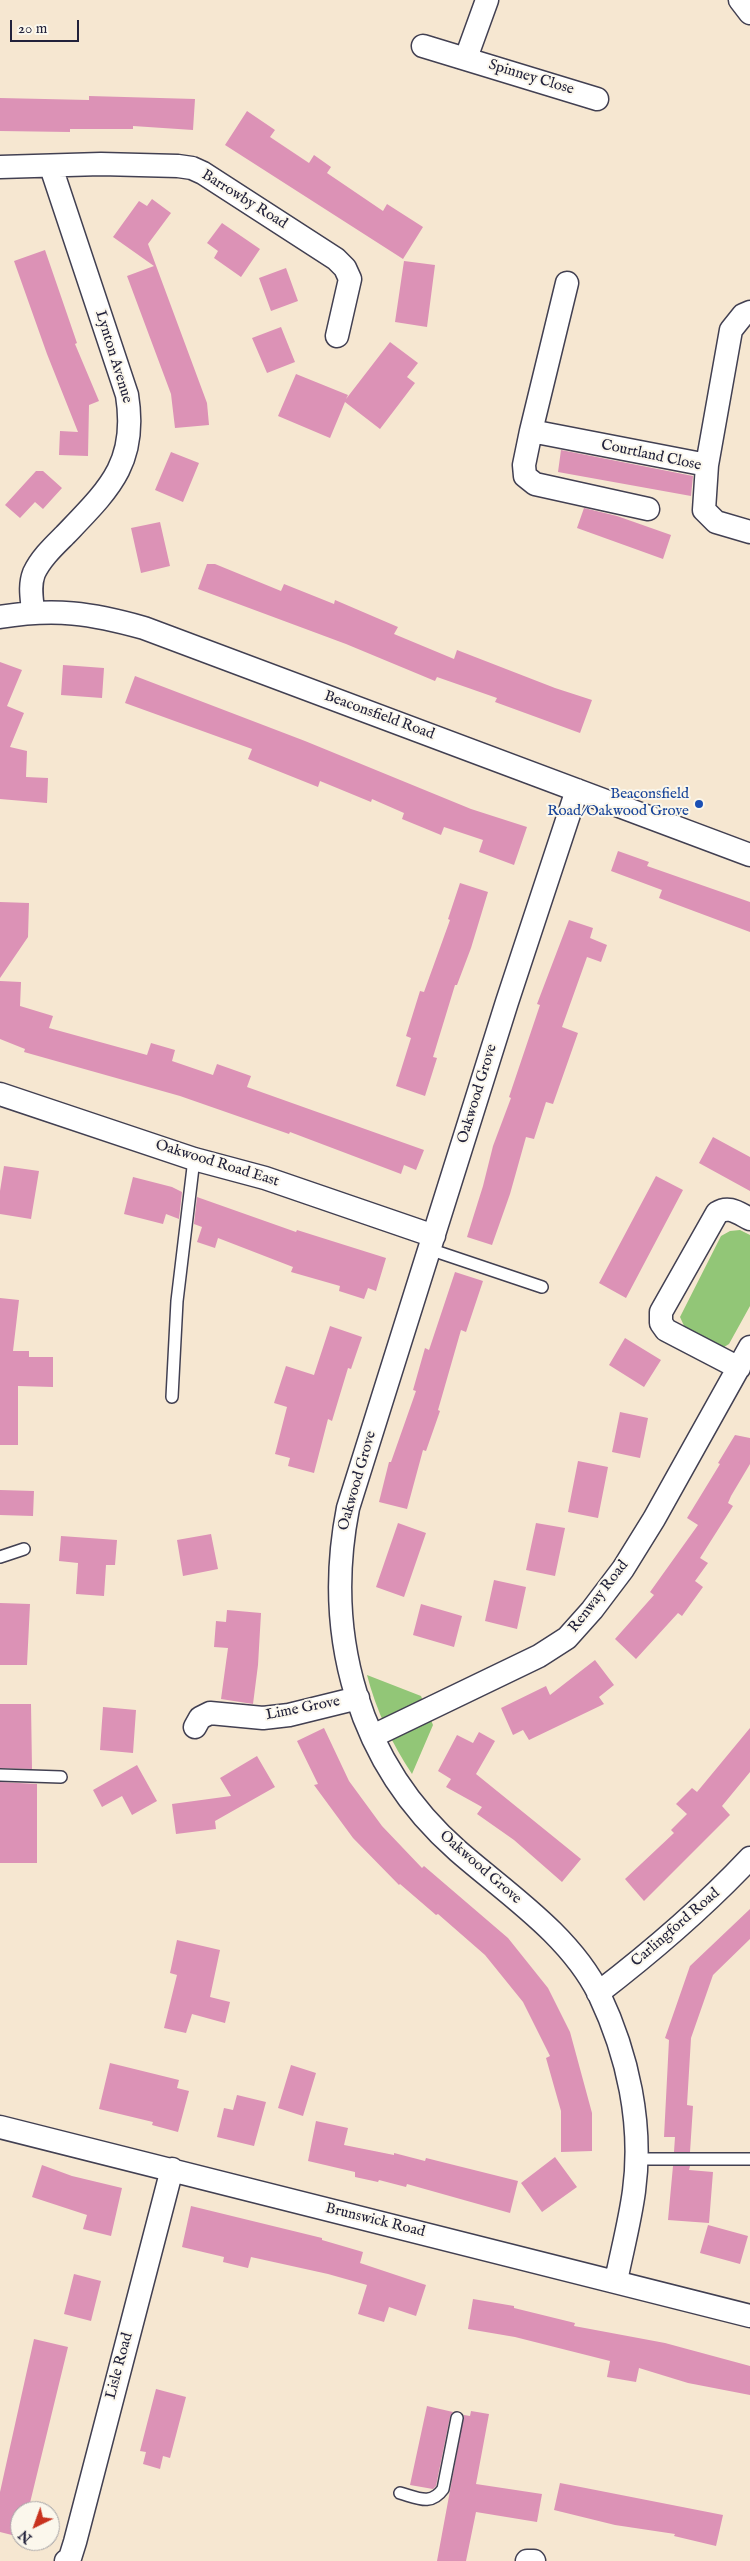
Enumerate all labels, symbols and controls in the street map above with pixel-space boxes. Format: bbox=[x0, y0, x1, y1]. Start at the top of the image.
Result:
scale bar bbox=[12, 10, 81, 42]
text: 20 m bbox=[18, 19, 47, 38]
street label: Spinney Close bbox=[486, 56, 576, 100]
street label: Barrowby Road bbox=[198, 166, 290, 234]
street label: Lynton Avenue bbox=[90, 308, 136, 406]
street label: Courtland Close bbox=[599, 437, 703, 475]
street label: Beaconsfield Road bbox=[321, 688, 437, 744]
place label: Beaconsfield Road/Oakwood Grove bbox=[547, 786, 689, 821]
marker: Beaconsfield Road/Oakwood Grove bbox=[693, 798, 705, 810]
street label: Oakwood Grove bbox=[454, 1042, 502, 1146]
street label: Oakwood Road East bbox=[153, 1137, 281, 1191]
street label: Oakwood Grove bbox=[335, 1429, 381, 1533]
street label: Renway Road bbox=[565, 1557, 633, 1637]
street label: Lime Grove bbox=[264, 1693, 342, 1725]
street label: Oakwood Grove bbox=[435, 1827, 525, 1909]
street label: Carlingford Road bbox=[628, 1885, 724, 1971]
street label: Brunswick Road bbox=[323, 2200, 427, 2242]
street label: Lisle Road bbox=[103, 2331, 137, 2401]
north arrow bbox=[10, 2501, 60, 2551]
text: N bbox=[15, 2526, 36, 2547]

